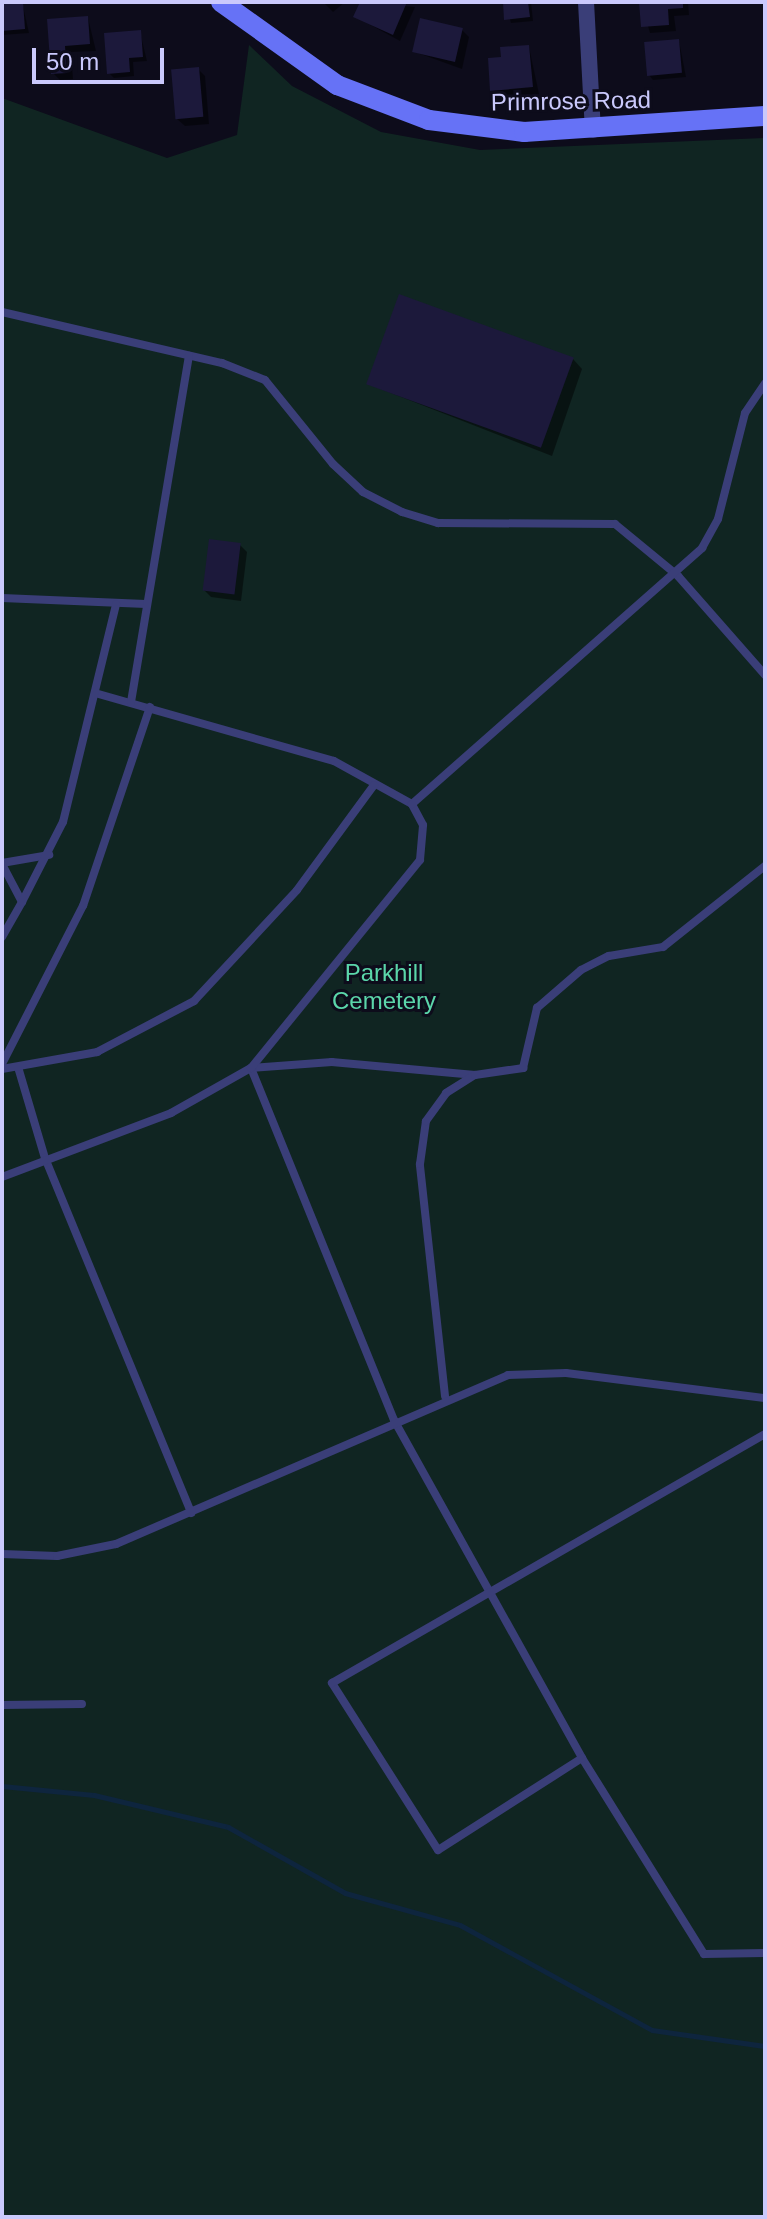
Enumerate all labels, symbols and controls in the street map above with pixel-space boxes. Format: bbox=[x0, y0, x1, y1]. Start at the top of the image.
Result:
scale bar bbox=[36, 32, 168, 82]
text: 50 m bbox=[46, 48, 99, 75]
street label: Primrose Road bbox=[491, 85, 651, 117]
park label: Parkhill Cemetery bbox=[332, 959, 436, 1015]

